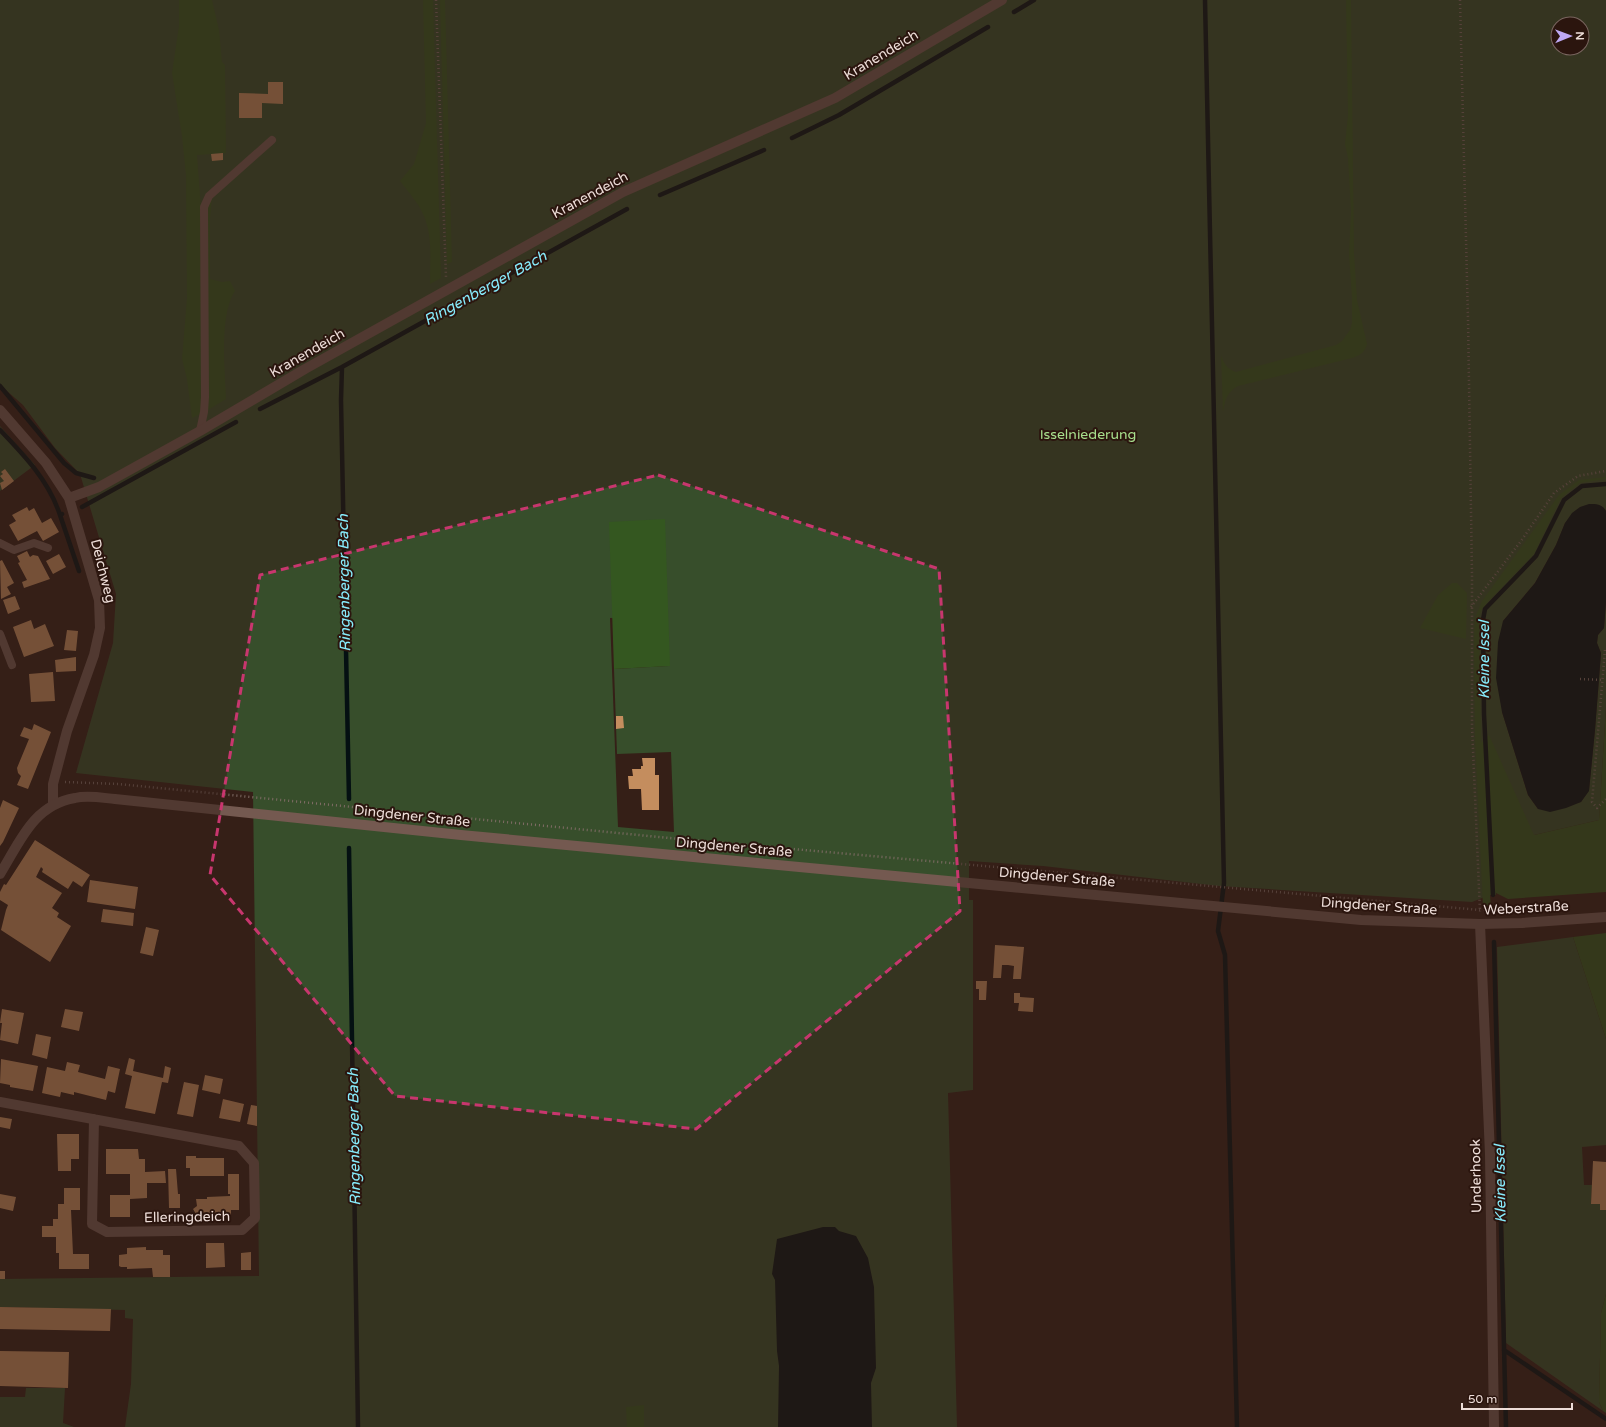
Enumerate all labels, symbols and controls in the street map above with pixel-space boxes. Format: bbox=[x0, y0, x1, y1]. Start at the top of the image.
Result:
north arrow bbox=[1550, 16, 1590, 56]
street label: Kranendeich bbox=[841, 26, 921, 84]
text: N bbox=[1573, 31, 1586, 40]
street label: Kranendeich bbox=[549, 168, 631, 222]
water label: Ringenberger Bach bbox=[420, 246, 550, 329]
street label: Kranendeich bbox=[266, 325, 348, 381]
park label: Isselniederung bbox=[1040, 426, 1136, 443]
water label: Ringenberger Bach bbox=[334, 513, 354, 652]
street label: Deichweg bbox=[87, 537, 119, 605]
water label: Kleine Issel bbox=[1475, 619, 1493, 699]
street label: Dingdener Straße bbox=[353, 801, 471, 831]
street label: Dingdener Straße bbox=[675, 833, 793, 861]
street label: Dingdener Straße bbox=[998, 863, 1116, 891]
street label: Dingdener Straße bbox=[1320, 893, 1438, 919]
street label: Weberstraße bbox=[1483, 897, 1569, 919]
water label: Ringenberger Bach bbox=[344, 1067, 364, 1206]
street label: Underhook bbox=[1467, 1138, 1485, 1213]
water label: Kleine Issel bbox=[1490, 1142, 1510, 1223]
street label: Elleringdeich bbox=[144, 1208, 230, 1226]
scale bar bbox=[1462, 1385, 1572, 1411]
text: 50 m bbox=[1468, 1392, 1497, 1406]

